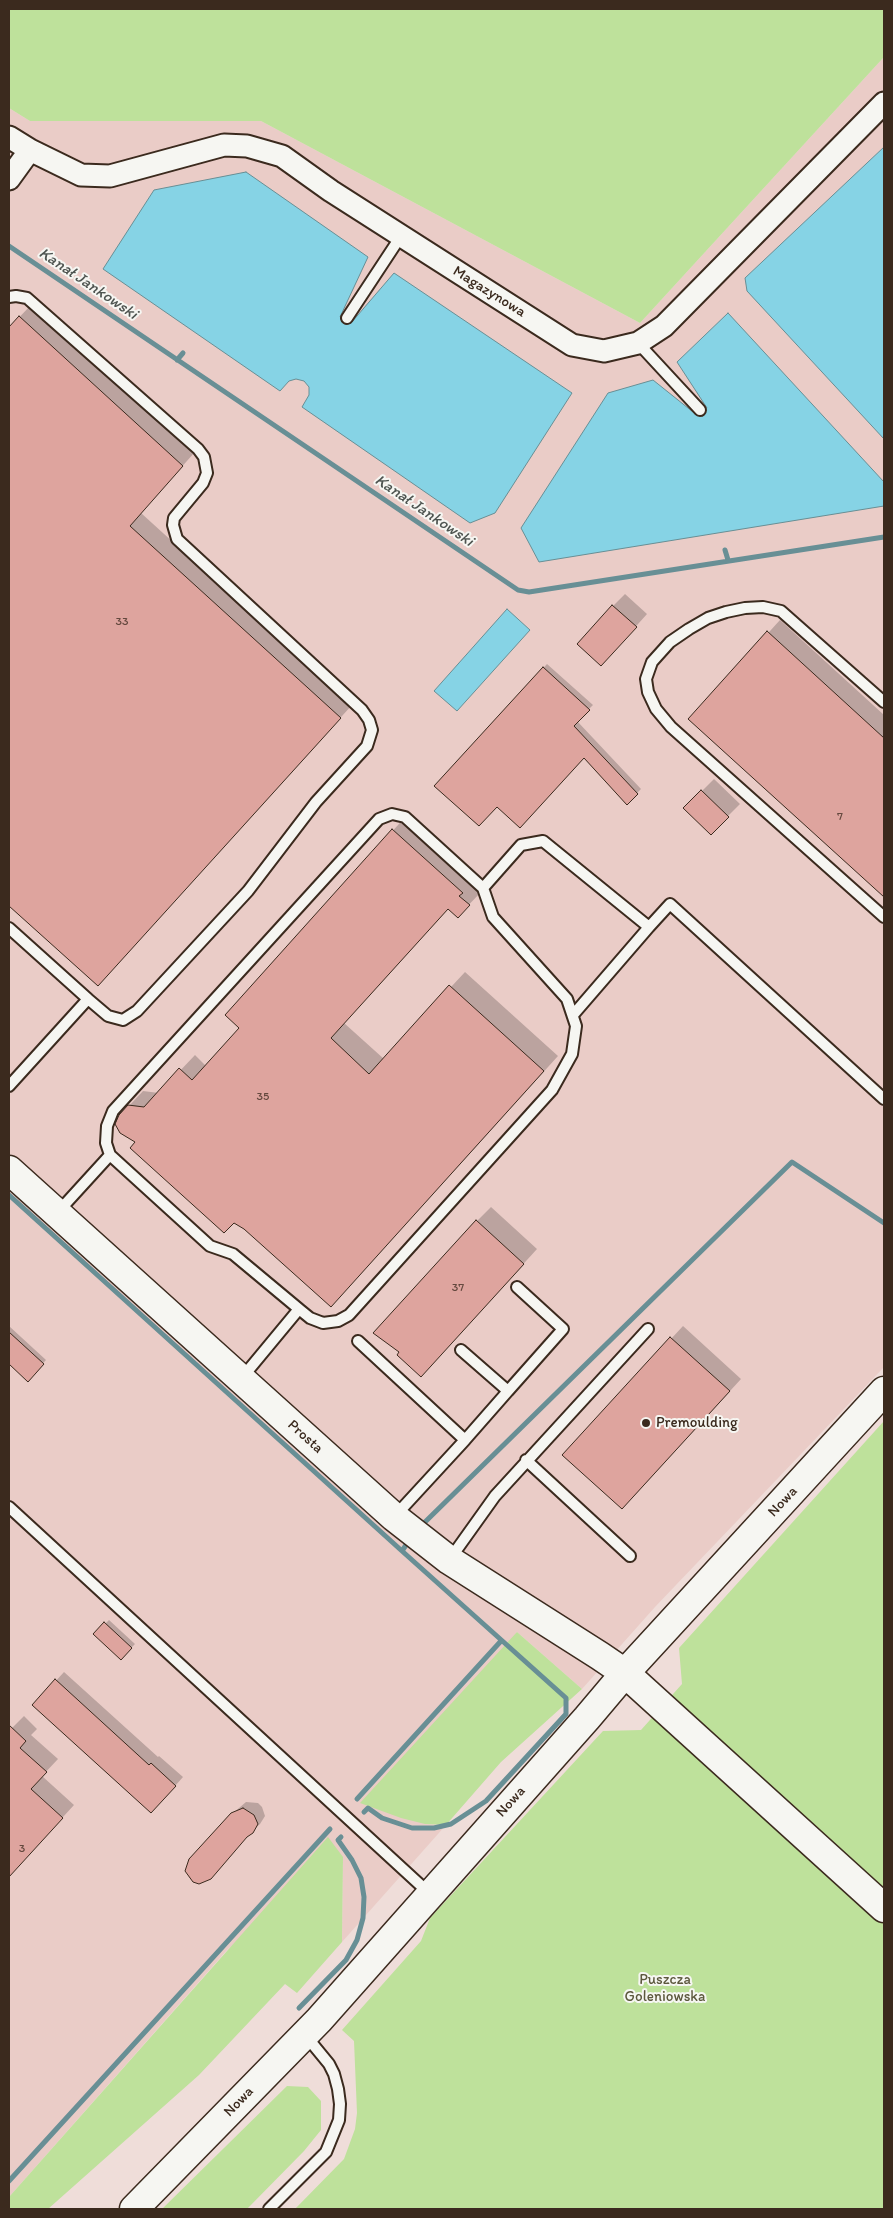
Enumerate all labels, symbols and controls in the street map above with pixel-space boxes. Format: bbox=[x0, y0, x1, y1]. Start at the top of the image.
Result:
water label: Kanał Jankowski bbox=[35, 244, 141, 324]
street label: Magazynowa bbox=[449, 262, 529, 322]
water label: Kanał Jankowski bbox=[371, 471, 477, 551]
house number: 33 bbox=[115, 615, 129, 629]
house number: 7 bbox=[837, 810, 843, 824]
house number: 35 bbox=[257, 1090, 269, 1104]
house number: 37 bbox=[452, 1281, 464, 1295]
place label: Premoulding bbox=[656, 1414, 738, 1432]
street label: Prosta bbox=[283, 1416, 327, 1458]
marker: Premoulding bbox=[640, 1417, 652, 1429]
street label: Nowa bbox=[764, 1483, 802, 1521]
street label: Nowa bbox=[492, 1783, 530, 1821]
house number: 3 bbox=[19, 1842, 25, 1856]
park label: Puszcza Goleniowska bbox=[625, 1971, 705, 2006]
street label: Nowa bbox=[220, 2083, 258, 2121]

